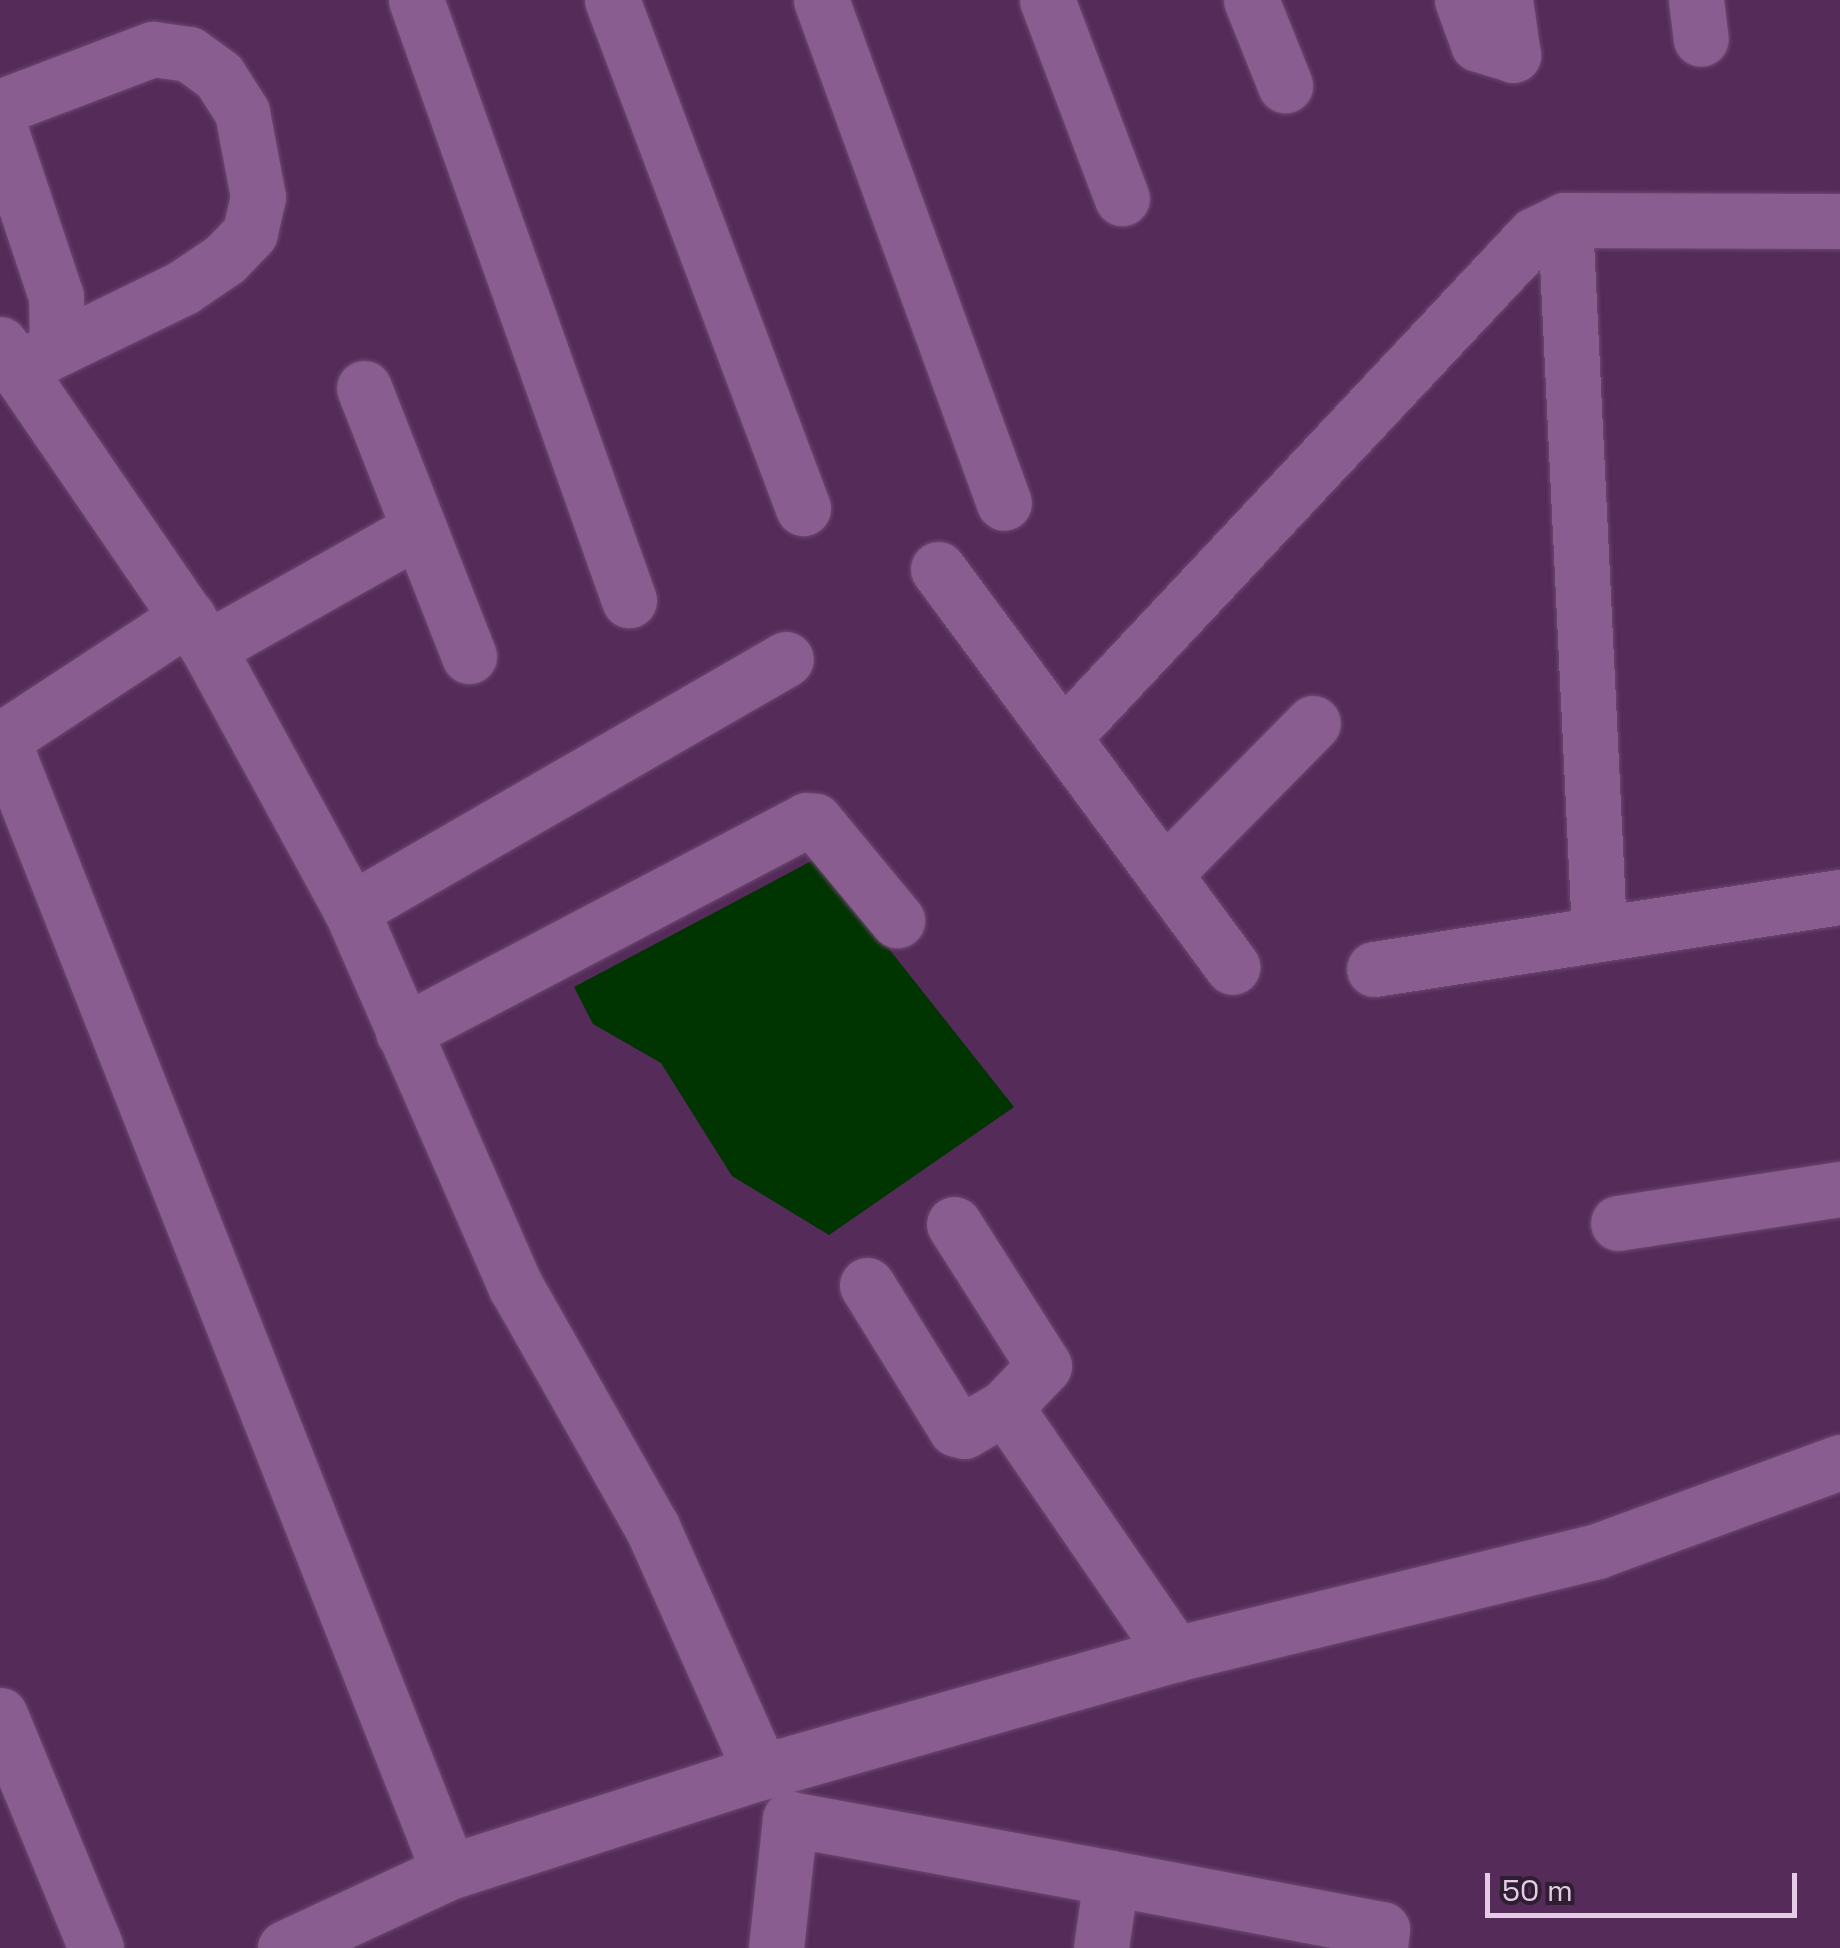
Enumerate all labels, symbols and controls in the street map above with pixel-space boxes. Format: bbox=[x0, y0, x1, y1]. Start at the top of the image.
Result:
scale bar bbox=[1490, 1853, 1802, 1915]
text: 50 m bbox=[1502, 1871, 1573, 1910]

